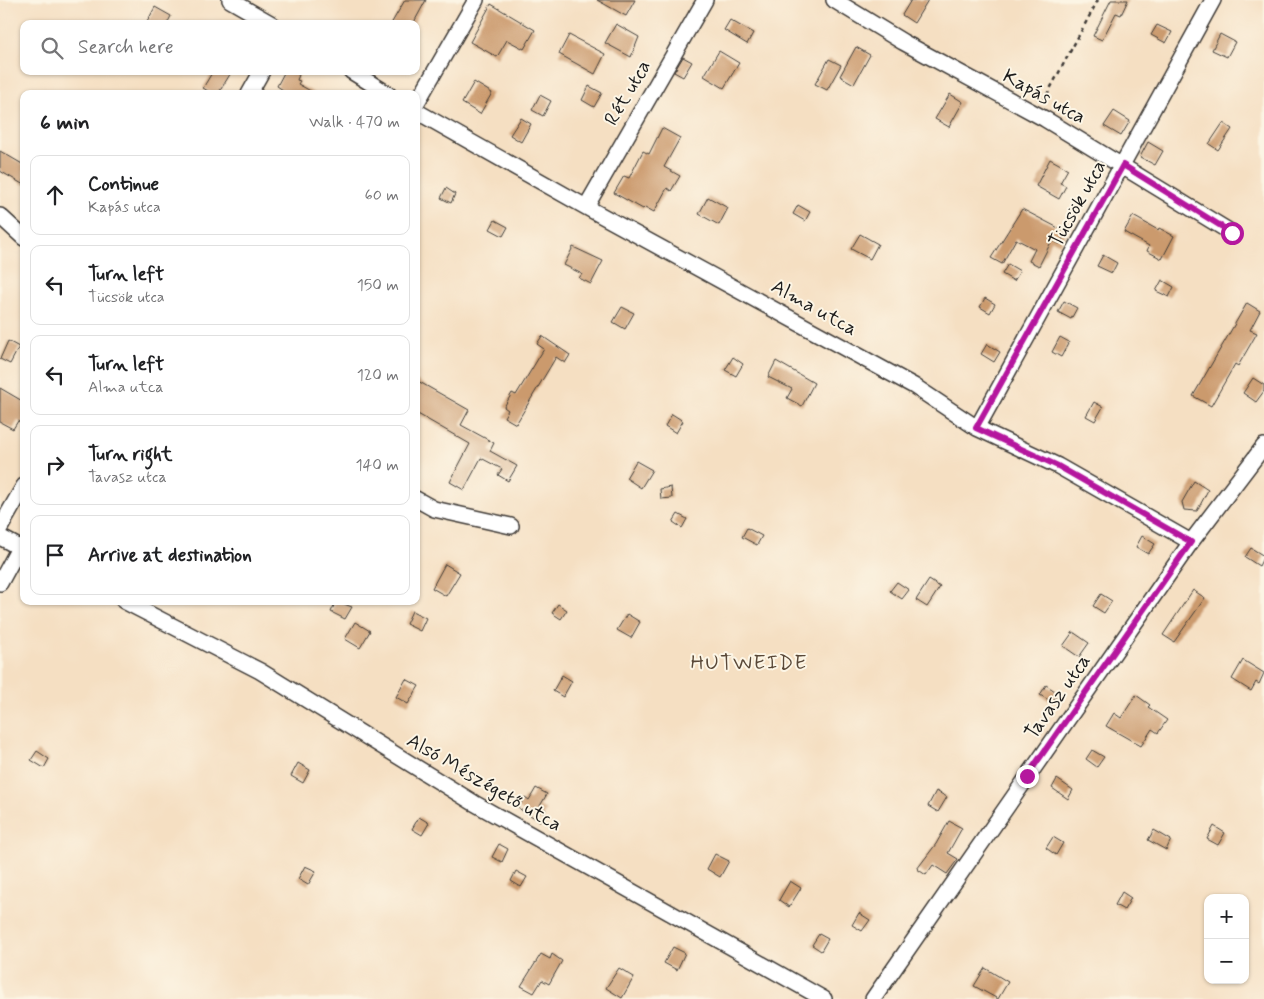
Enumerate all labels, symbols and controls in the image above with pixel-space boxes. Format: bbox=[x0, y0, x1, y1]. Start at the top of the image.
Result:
search box bbox=[20, 20, 420, 75]
icon: search bbox=[38, 34, 66, 62]
text: Search here bbox=[78, 35, 174, 60]
street label: Rét utca bbox=[598, 55, 658, 131]
street label: Kapás utca bbox=[998, 63, 1090, 131]
text: 6 min bbox=[40, 109, 90, 137]
text: Walk · 470 m bbox=[309, 112, 400, 133]
street label: Tücsök utca bbox=[1043, 156, 1113, 252]
text: Continue bbox=[88, 172, 159, 197]
icon: ahead bbox=[41, 181, 69, 209]
text: 60 m bbox=[365, 185, 399, 206]
text: Kapás utca bbox=[88, 197, 161, 218]
route start bbox=[1221, 222, 1244, 245]
text: Turn left bbox=[88, 262, 164, 287]
icon: left bbox=[41, 271, 69, 299]
street label: Alma utca bbox=[766, 273, 862, 343]
text: 150 m bbox=[357, 275, 399, 296]
text: Tücsök utca bbox=[88, 287, 165, 308]
text: Turn left bbox=[88, 352, 164, 377]
icon: left bbox=[41, 361, 69, 389]
text: 120 m bbox=[357, 365, 399, 386]
text: Alma utca bbox=[88, 377, 164, 398]
text: Turn right bbox=[88, 442, 172, 467]
icon: right bbox=[41, 451, 69, 479]
text: 140 m bbox=[355, 455, 399, 476]
text: Tavasz utca bbox=[88, 467, 167, 488]
icon: arrive bbox=[41, 541, 69, 569]
text: Arrive at destination bbox=[88, 543, 252, 568]
district label: HUTWEIDE bbox=[691, 649, 807, 677]
street label: Tavasz utca bbox=[1019, 649, 1097, 745]
street label: Alsó Mészégető utca bbox=[401, 728, 567, 838]
route end bbox=[1016, 765, 1039, 788]
map controls bbox=[1204, 894, 1249, 984]
button: + bbox=[1204, 894, 1249, 939]
button: − bbox=[1204, 939, 1249, 984]

